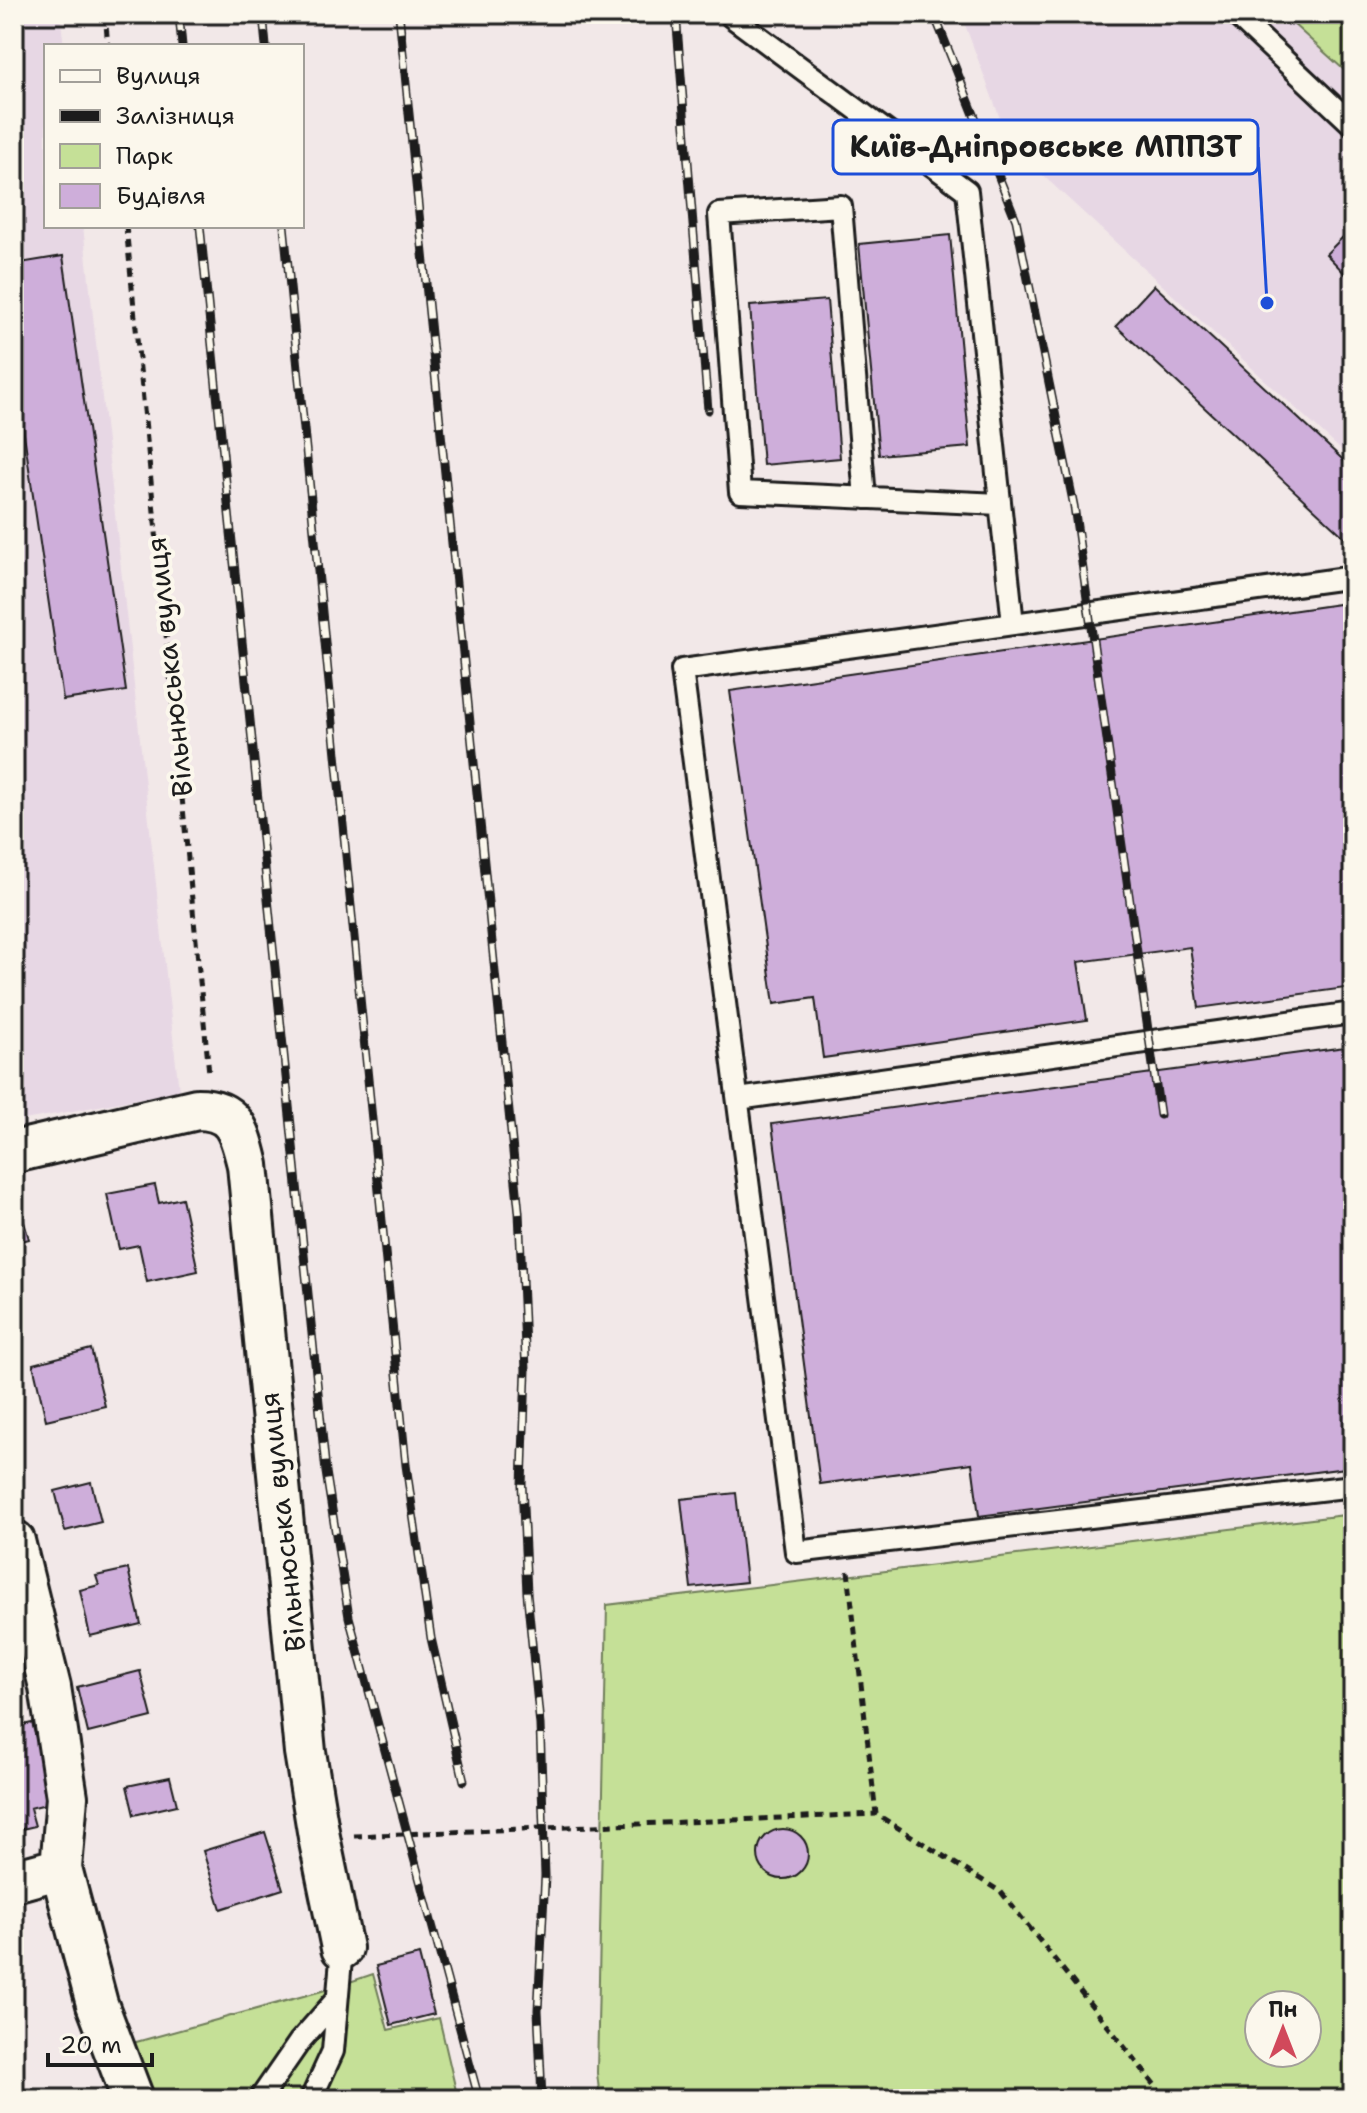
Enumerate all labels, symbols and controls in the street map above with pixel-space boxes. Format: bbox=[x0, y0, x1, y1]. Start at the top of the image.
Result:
legend bbox=[44, 44, 304, 228]
text: Вулиця bbox=[116, 60, 201, 92]
text: Залізниця bbox=[116, 100, 235, 132]
callout: Київ-Дніпровське МППЗТ bbox=[833, 120, 1258, 174]
text: Київ-Дніпровське МППЗТ bbox=[850, 126, 1243, 167]
text: Парк bbox=[116, 140, 173, 172]
text: Будівля bbox=[116, 180, 206, 212]
street label: Вільнюська вулиця bbox=[136, 535, 202, 799]
street label: Вільнюська вулиця bbox=[249, 1390, 315, 1654]
north arrow bbox=[1243, 1989, 1323, 2069]
text: Пн bbox=[1268, 1995, 1298, 2024]
scale bar bbox=[48, 2017, 152, 2067]
text: 20 m bbox=[60, 2029, 122, 2061]

